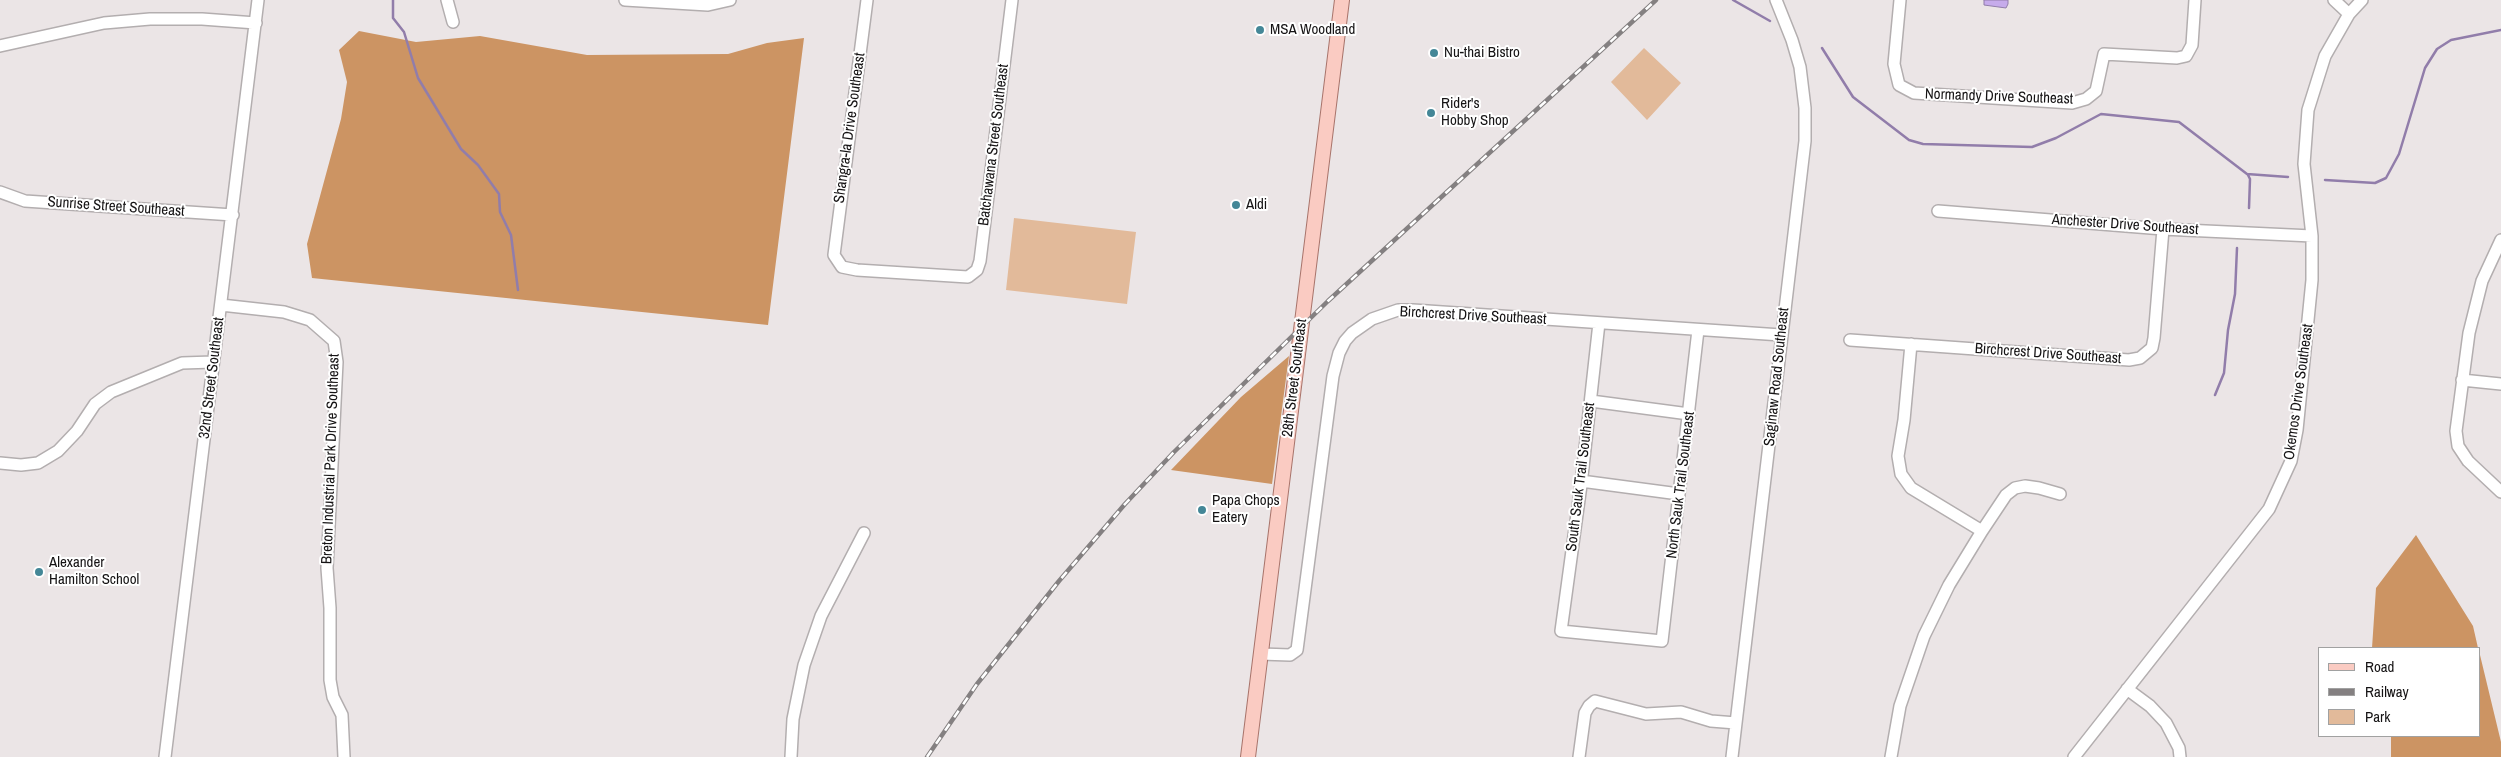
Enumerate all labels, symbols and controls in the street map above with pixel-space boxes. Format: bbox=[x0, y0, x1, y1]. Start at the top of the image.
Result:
place label: MSA Woodland bbox=[1270, 21, 1355, 39]
marker: MSA Woodland bbox=[1254, 24, 1266, 36]
place label: Nu-thai Bistro bbox=[1444, 44, 1520, 62]
marker: Nu-thai Bistro bbox=[1428, 47, 1440, 59]
street label: Shangra-la Drive Southeast bbox=[831, 52, 869, 204]
street label: Batchawana Street Southeast bbox=[975, 63, 1013, 227]
street label: Normandy Drive Southeast bbox=[1925, 85, 2073, 109]
place label: Rider's Hobby Shop bbox=[1441, 95, 1509, 130]
marker: Rider's Hobby Shop bbox=[1425, 107, 1437, 119]
street label: Sunrise Street Southeast bbox=[47, 193, 185, 221]
place label: Aldi bbox=[1246, 196, 1267, 214]
marker: Aldi bbox=[1230, 199, 1242, 211]
street label: Anchester Drive Southeast bbox=[2051, 211, 2199, 239]
street label: Birchcrest Drive Southeast bbox=[1399, 303, 1547, 329]
street label: Saginaw Road Southeast bbox=[1761, 307, 1793, 447]
street label: 32nd Street Southeast bbox=[196, 316, 228, 440]
street label: 28th Street Southeast bbox=[1279, 318, 1311, 438]
street label: Okemos Drive Southeast bbox=[2281, 323, 2317, 461]
street label: Birchcrest Drive Southeast bbox=[1974, 340, 2122, 368]
street label: Breton Industrial Park Drive Southeast bbox=[318, 353, 344, 565]
street label: South Sauk Trail Southeast bbox=[1563, 401, 1599, 553]
street label: North Sauk Trail Southeast bbox=[1663, 410, 1699, 560]
place label: Papa Chops Eatery bbox=[1212, 492, 1280, 527]
marker: Papa Chops Eatery bbox=[1196, 504, 1208, 516]
place label: Alexander Hamilton School bbox=[49, 554, 139, 589]
marker: Alexander Hamilton School bbox=[33, 566, 45, 578]
legend bbox=[2318, 647, 2481, 737]
text: Road bbox=[2365, 656, 2394, 677]
text: Railway bbox=[2365, 681, 2409, 702]
text: Park bbox=[2365, 706, 2390, 727]

